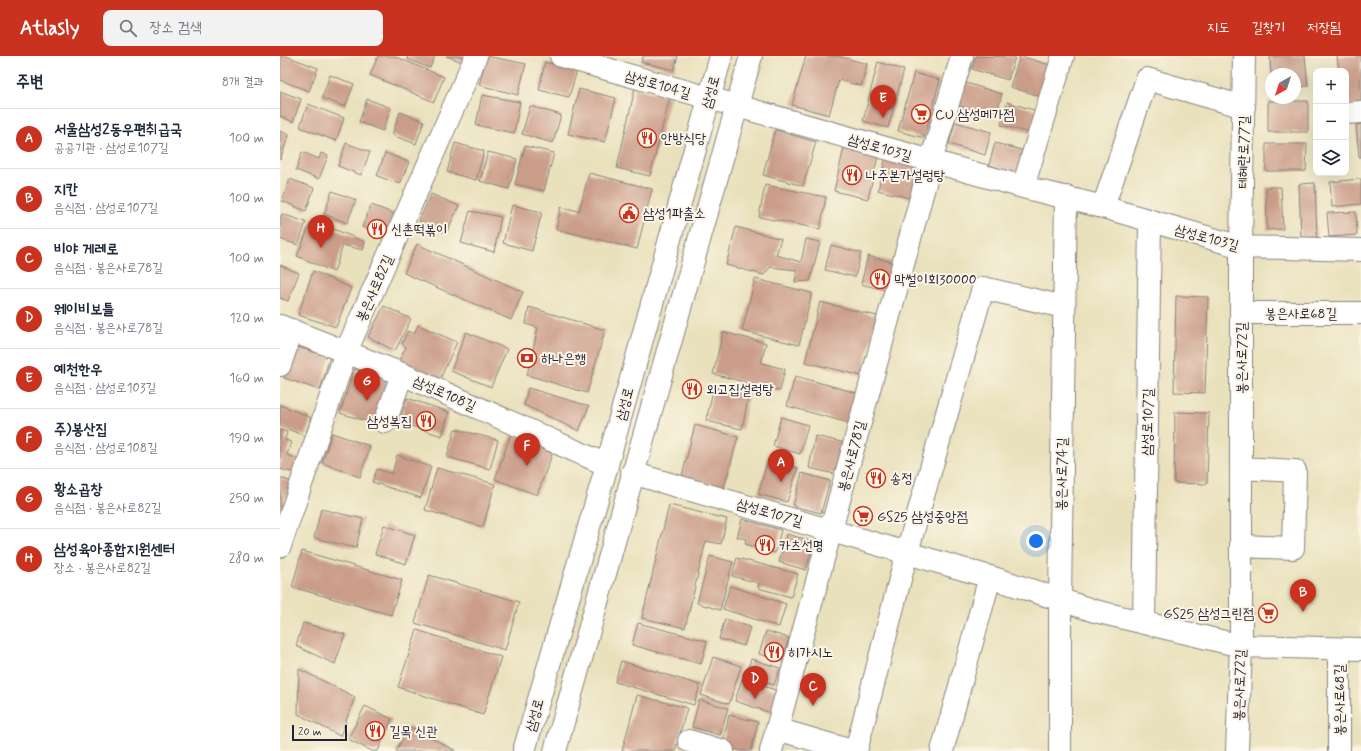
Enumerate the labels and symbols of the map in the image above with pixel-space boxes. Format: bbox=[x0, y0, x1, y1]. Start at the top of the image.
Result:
street label: 삼성로104길 bbox=[623, 67, 693, 103]
north arrow bbox=[1265, 68, 1301, 104]
street label: 삼성로 bbox=[698, 74, 724, 111]
pin: E bbox=[870, 85, 896, 118]
supermarket icon: CU 삼성메가점 bbox=[910, 103, 932, 125]
place label: CU 삼성메가점 bbox=[935, 106, 1014, 124]
street label: 테헤란로77길 bbox=[1234, 114, 1254, 189]
restaurant icon: 안방식당 bbox=[636, 127, 658, 149]
place label: 안방식당 bbox=[661, 130, 707, 148]
street label: 삼성로103길 bbox=[846, 130, 914, 166]
restaurant icon: 나주본가설렁탕 bbox=[841, 164, 863, 186]
place label: 나주본가설렁탕 bbox=[866, 167, 946, 185]
public building icon: 삼성1파출소 bbox=[618, 202, 640, 224]
place label: 삼성1파출소 bbox=[643, 205, 706, 223]
pin: H bbox=[308, 215, 334, 248]
restaurant icon: 신촌떡볶이 bbox=[366, 218, 388, 240]
place label: 신촌떡볶이 bbox=[391, 221, 447, 239]
street label: 삼성로103길 bbox=[1173, 221, 1241, 255]
street label: 봉은사로82길 bbox=[352, 252, 398, 325]
restaurant icon: 막썰이회30000 bbox=[869, 268, 891, 290]
place label: 막썰이회30000 bbox=[894, 271, 977, 289]
street label: 봉은사로68길 bbox=[1265, 305, 1337, 323]
street label: 봉은사로72길 bbox=[1233, 321, 1251, 394]
bank icon: 하나은행 bbox=[516, 347, 538, 369]
place label: 하나은행 bbox=[541, 350, 586, 368]
pin: G bbox=[354, 368, 380, 401]
street label: 삼성로108길 bbox=[410, 372, 480, 416]
restaurant icon: 외고집설렁탕 bbox=[681, 378, 703, 400]
place label: 외고집설렁탕 bbox=[706, 381, 774, 399]
street label: 삼성로 bbox=[612, 386, 638, 423]
street label: 삼성로107길 bbox=[1138, 387, 1158, 456]
restaurant icon: 삼성복집 bbox=[415, 410, 437, 432]
place label: 삼성복집 bbox=[367, 413, 412, 431]
street label: 봉은사로78길 bbox=[834, 418, 870, 494]
pin: F bbox=[514, 433, 540, 466]
street label: 봉은사로74길 bbox=[1052, 437, 1072, 511]
pin: A bbox=[768, 449, 794, 482]
restaurant icon: 송정 bbox=[865, 467, 887, 489]
place label: 송정 bbox=[890, 470, 913, 488]
street label: 삼성로107길 bbox=[735, 495, 805, 531]
supermarket icon: GS25 삼성중앙점 bbox=[852, 505, 874, 527]
place label: GS25 삼성중앙점 bbox=[877, 508, 968, 526]
your location bbox=[1026, 531, 1046, 551]
restaurant icon: 카츠선명 bbox=[754, 534, 776, 556]
place label: 카츠선명 bbox=[779, 537, 824, 555]
pin: B bbox=[1290, 579, 1316, 612]
supermarket icon: GS25 삼성그린점 bbox=[1257, 602, 1279, 624]
place label: GS25 삼성그린점 bbox=[1163, 605, 1254, 623]
restaurant icon: 히가시노 bbox=[763, 641, 785, 663]
place label: 히가시노 bbox=[788, 644, 833, 662]
street label: 봉은사로72길 bbox=[1230, 648, 1250, 721]
street label: 봉은사로68길 bbox=[1331, 664, 1349, 736]
pin: D bbox=[742, 666, 768, 699]
pin: C bbox=[800, 673, 826, 706]
street label: 삼성로 bbox=[522, 697, 548, 734]
restaurant icon: 길목 신관 bbox=[364, 720, 386, 742]
scale bar bbox=[292, 723, 347, 742]
place label: 길목 신관 bbox=[389, 723, 438, 741]

